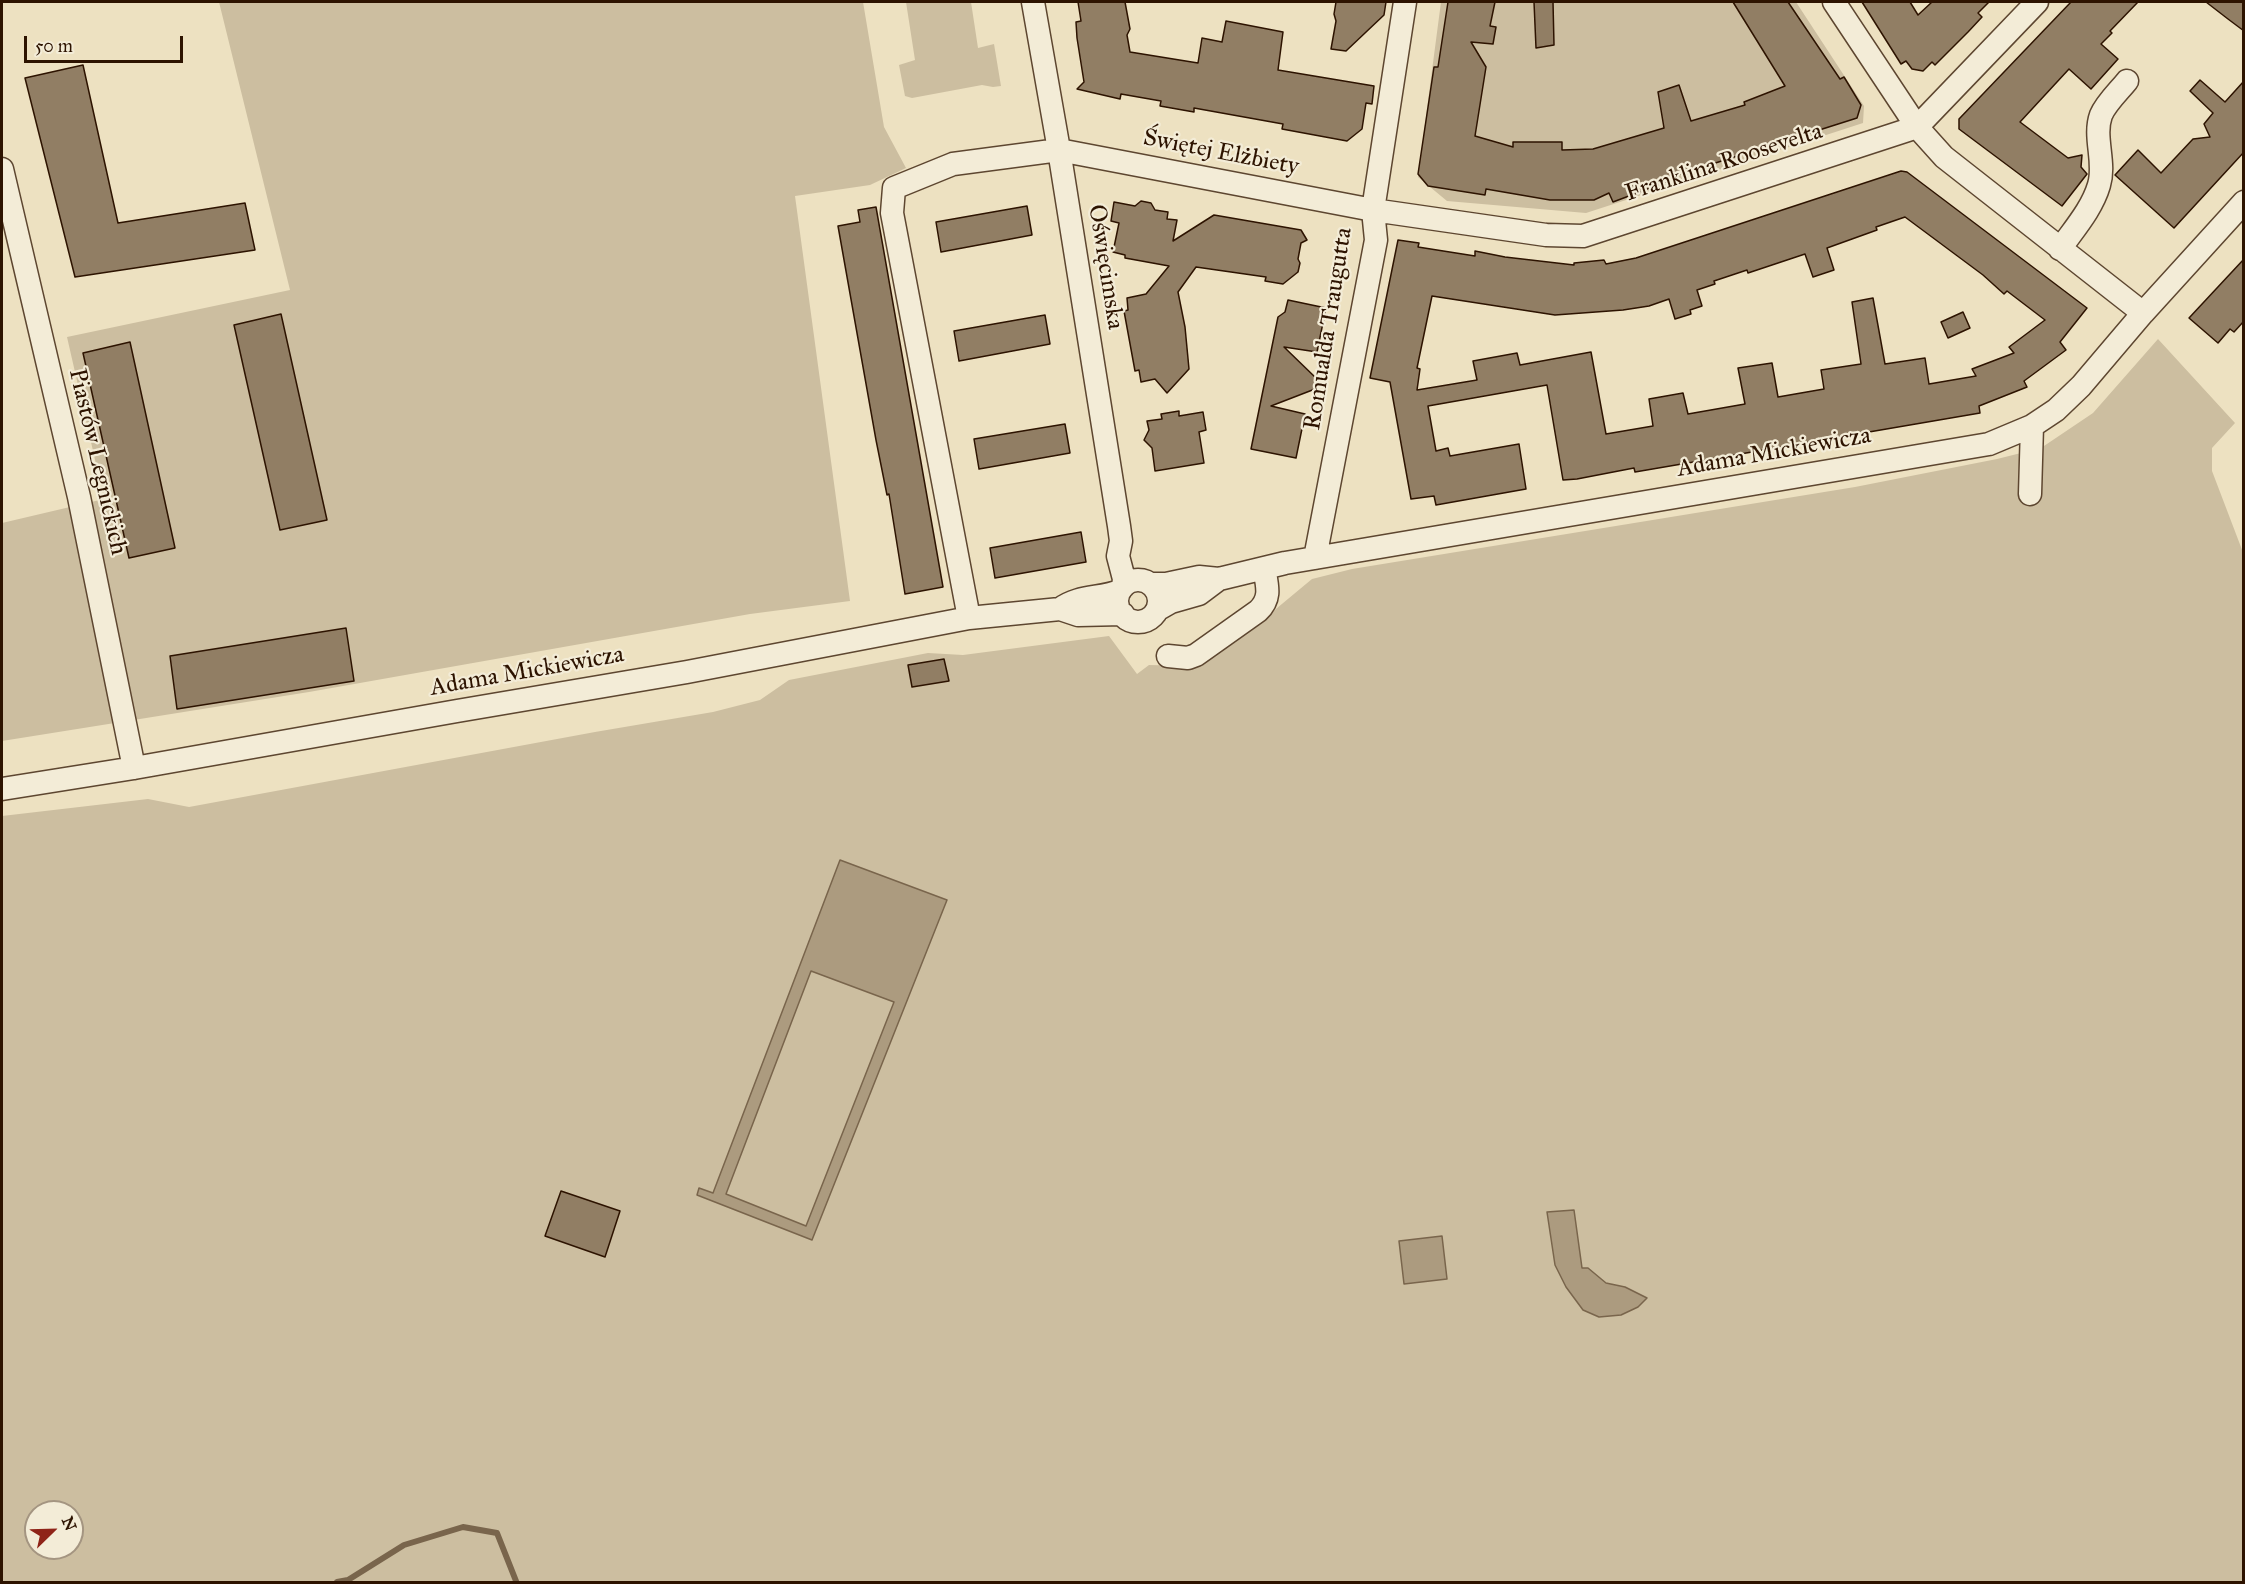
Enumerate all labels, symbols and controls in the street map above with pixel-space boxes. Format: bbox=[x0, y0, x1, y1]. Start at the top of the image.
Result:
scale bar bbox=[27, 24, 186, 62]
text: 50 m bbox=[35, 35, 73, 57]
street label: Franklina Roosevelta bbox=[1622, 117, 1826, 209]
street label: Świętej Elżbiety bbox=[1141, 124, 1301, 182]
street label: Oświęcimska bbox=[1081, 202, 1129, 332]
street label: Romualda Traugutta bbox=[1299, 226, 1359, 432]
street label: Piastów Legnickich bbox=[62, 366, 132, 558]
street label: Adama Mickiewicza bbox=[1675, 422, 1873, 484]
street label: Adama Mickiewicza bbox=[428, 641, 626, 703]
north arrow bbox=[24, 1500, 84, 1560]
text: N bbox=[58, 1514, 81, 1534]

